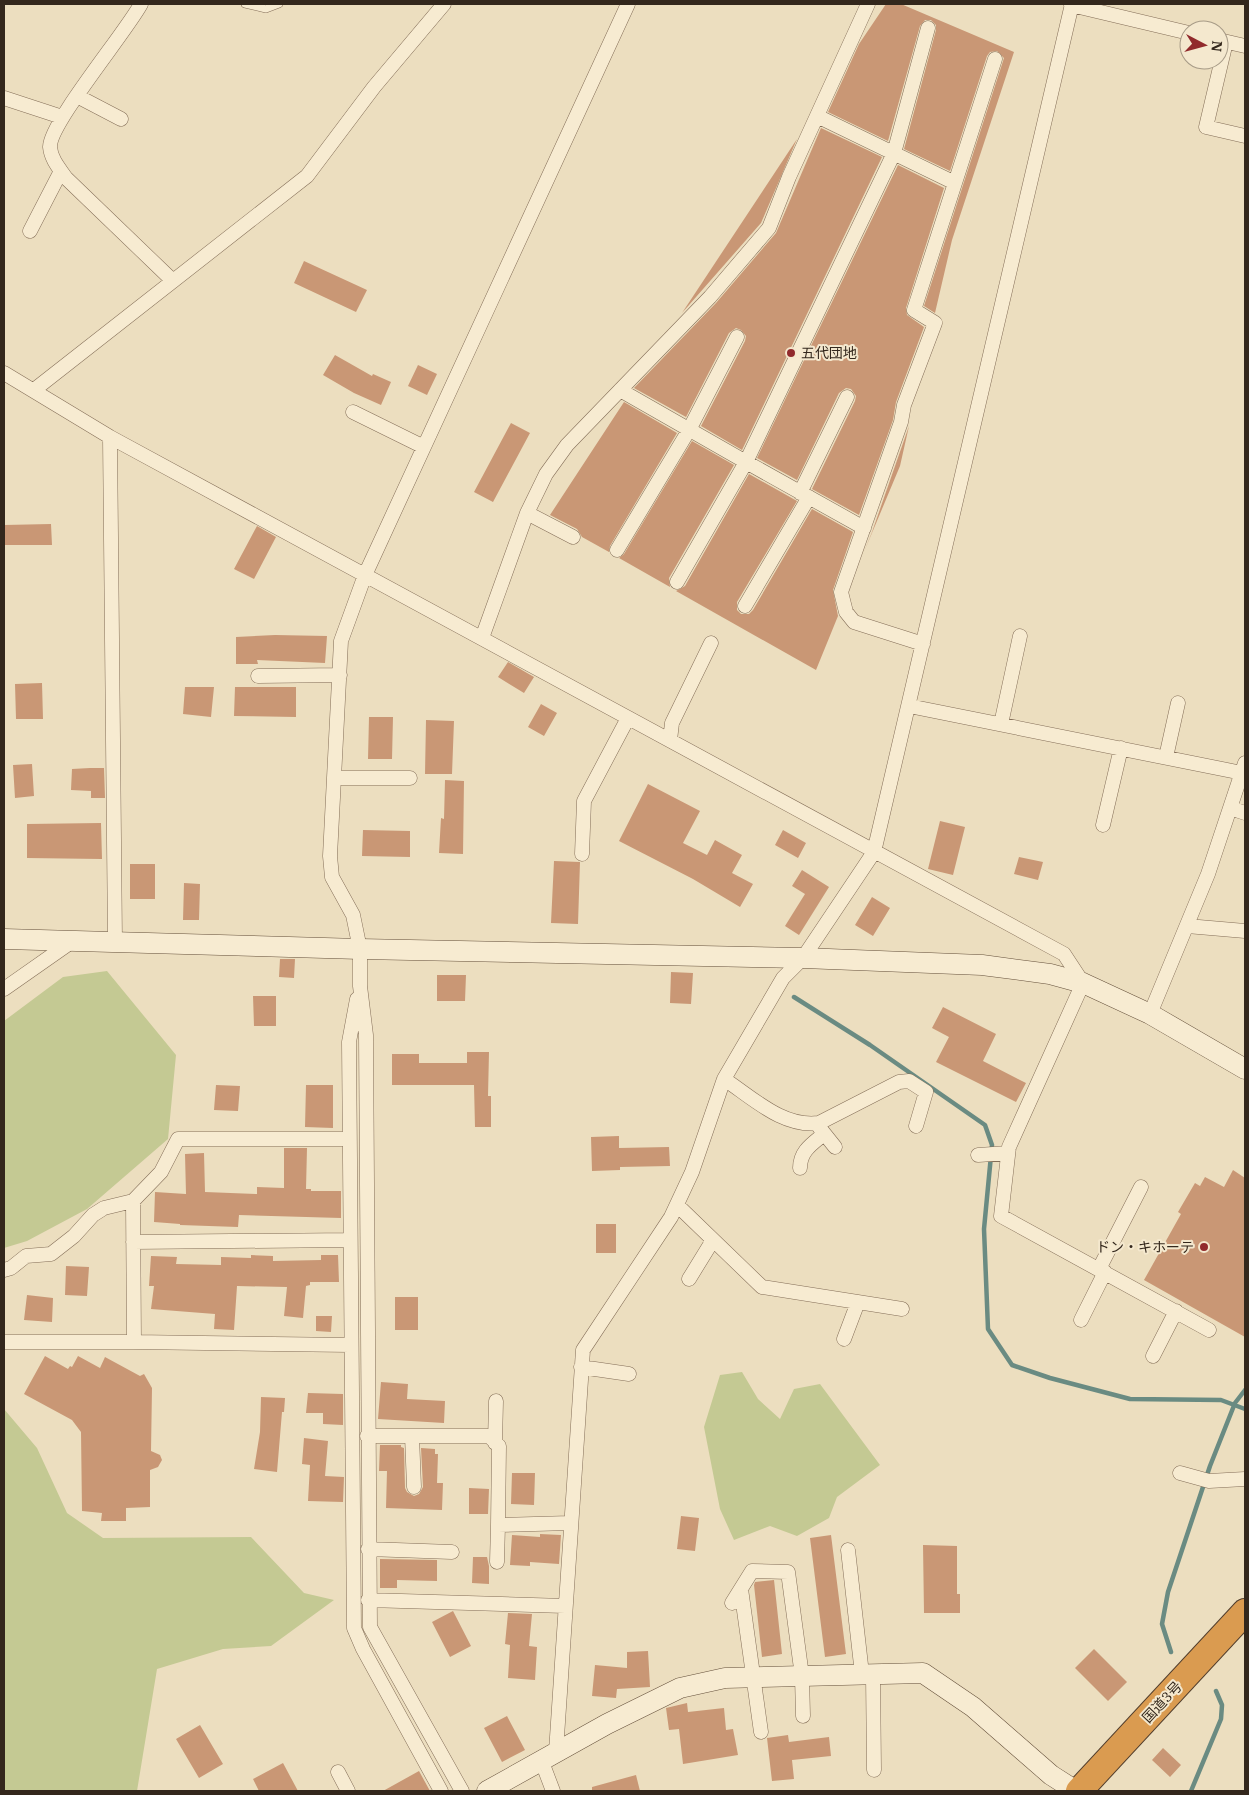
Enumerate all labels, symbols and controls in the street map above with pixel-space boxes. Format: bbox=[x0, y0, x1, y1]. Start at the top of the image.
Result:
north arrow bbox=[1179, 20, 1229, 70]
text: N bbox=[1207, 40, 1226, 53]
place label: 五代団地 bbox=[801, 344, 857, 362]
marker: 五代団地 bbox=[785, 347, 797, 359]
place label: ドン・キホーテ bbox=[1096, 1238, 1194, 1256]
marker: ドン・キホーテ bbox=[1198, 1241, 1210, 1253]
street label: 国道3号 bbox=[1138, 1677, 1186, 1727]

